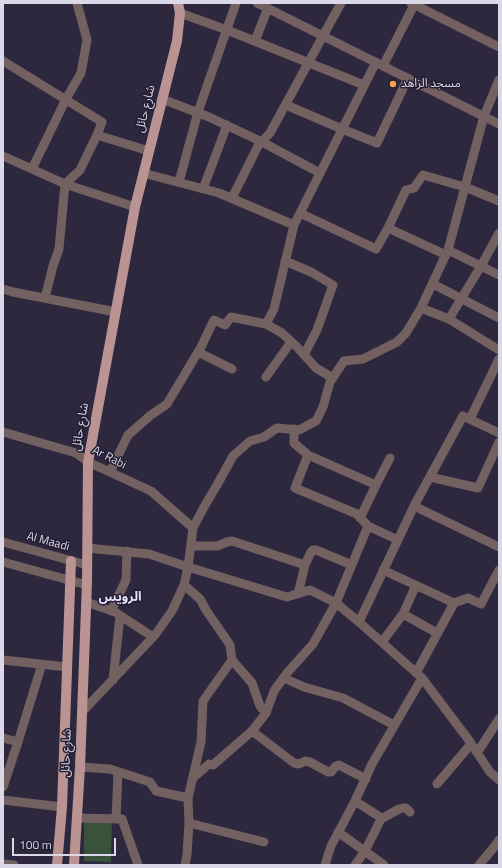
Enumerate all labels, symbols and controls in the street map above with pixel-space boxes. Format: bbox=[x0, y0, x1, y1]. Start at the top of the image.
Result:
place label: مسجد الزاهد bbox=[401, 77, 461, 91]
marker: مسجد الزاهد bbox=[388, 79, 398, 89]
street label: شارع حائل bbox=[133, 84, 159, 134]
street label: شارع حائل bbox=[70, 402, 92, 452]
street label: Ar Rabi bbox=[90, 443, 128, 473]
street label: Al Maadi bbox=[25, 529, 71, 555]
district label: الرويس bbox=[98, 590, 142, 606]
street label: شارع حائل bbox=[59, 728, 75, 778]
scale bar bbox=[14, 830, 118, 856]
text: 100 m bbox=[19, 835, 52, 854]

